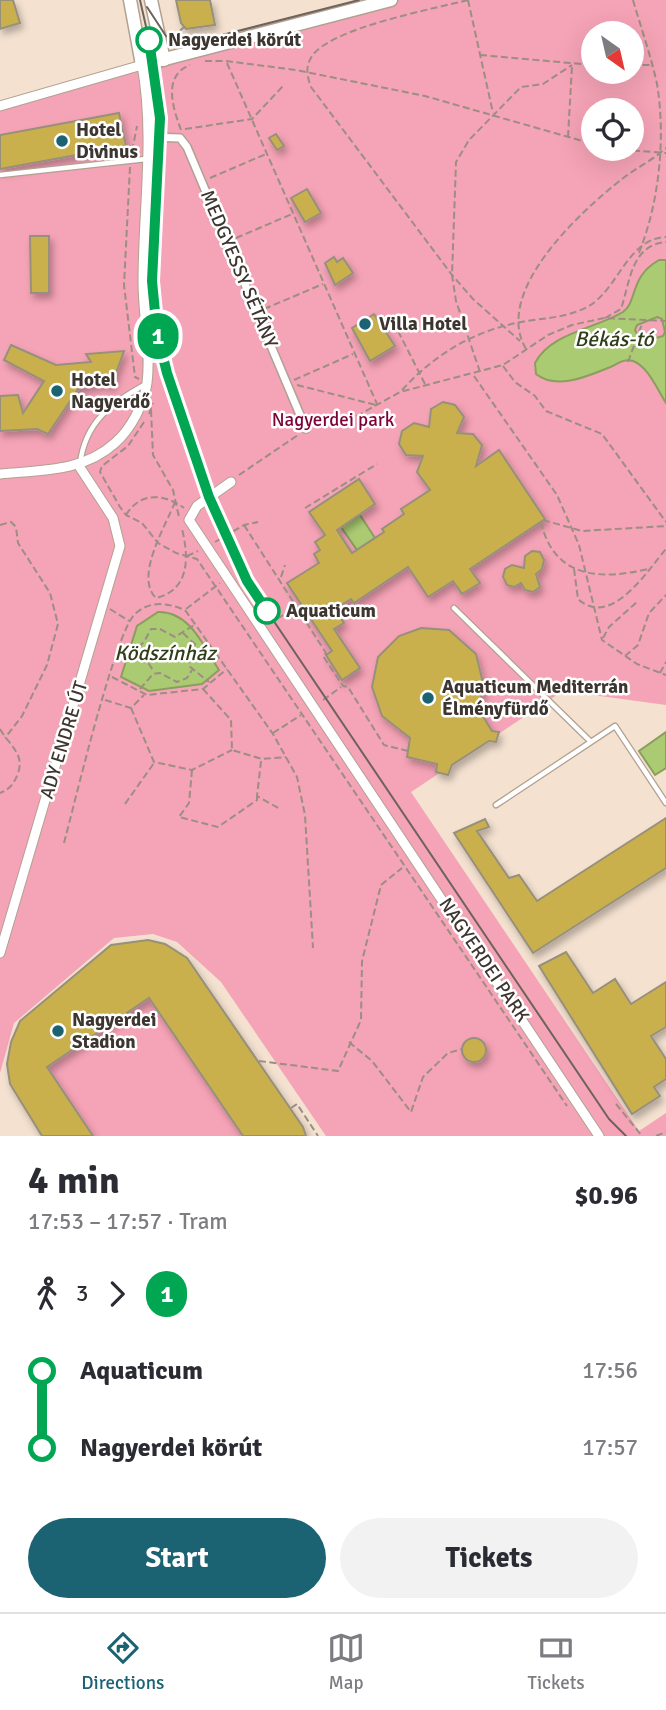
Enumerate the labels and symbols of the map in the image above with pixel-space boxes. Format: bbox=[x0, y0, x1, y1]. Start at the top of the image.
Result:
north arrow bbox=[581, 21, 644, 84]
marker: Nagyerdei körút bbox=[136, 27, 162, 53]
place label: Nagyerdei körút bbox=[168, 28, 301, 52]
place label: Hotel Divinus bbox=[76, 118, 138, 164]
marker: Hotel Divinus bbox=[54, 133, 70, 149]
street label: MEDGYESSY SÉTÁNY bbox=[195, 186, 283, 352]
place label: Villa Hotel bbox=[379, 312, 467, 336]
line badge: 1 bbox=[135, 313, 181, 359]
marker: Villa Hotel bbox=[357, 316, 373, 332]
water label: Békás-tó bbox=[574, 326, 655, 352]
place label: Hotel Nagyerdő bbox=[71, 368, 150, 414]
marker: Hotel Nagyerdő bbox=[49, 383, 65, 399]
park label: Nagyerdei park bbox=[272, 408, 395, 432]
marker: Aquaticum bbox=[254, 598, 280, 624]
place label: Aquaticum bbox=[286, 599, 376, 623]
water label: Ködszínház bbox=[114, 640, 217, 666]
place label: Aquaticum Mediterrán Élményfürdő bbox=[442, 675, 629, 721]
street label: ADY ENDRE ÚT bbox=[35, 678, 93, 802]
marker: Aquaticum Mediterrán Élményfürdő bbox=[420, 690, 436, 706]
street label: NAGYERDEI PARK bbox=[434, 893, 535, 1027]
place label: Nagyerdei Stadion bbox=[72, 1008, 156, 1054]
marker: Nagyerdei Stadion bbox=[50, 1023, 66, 1039]

